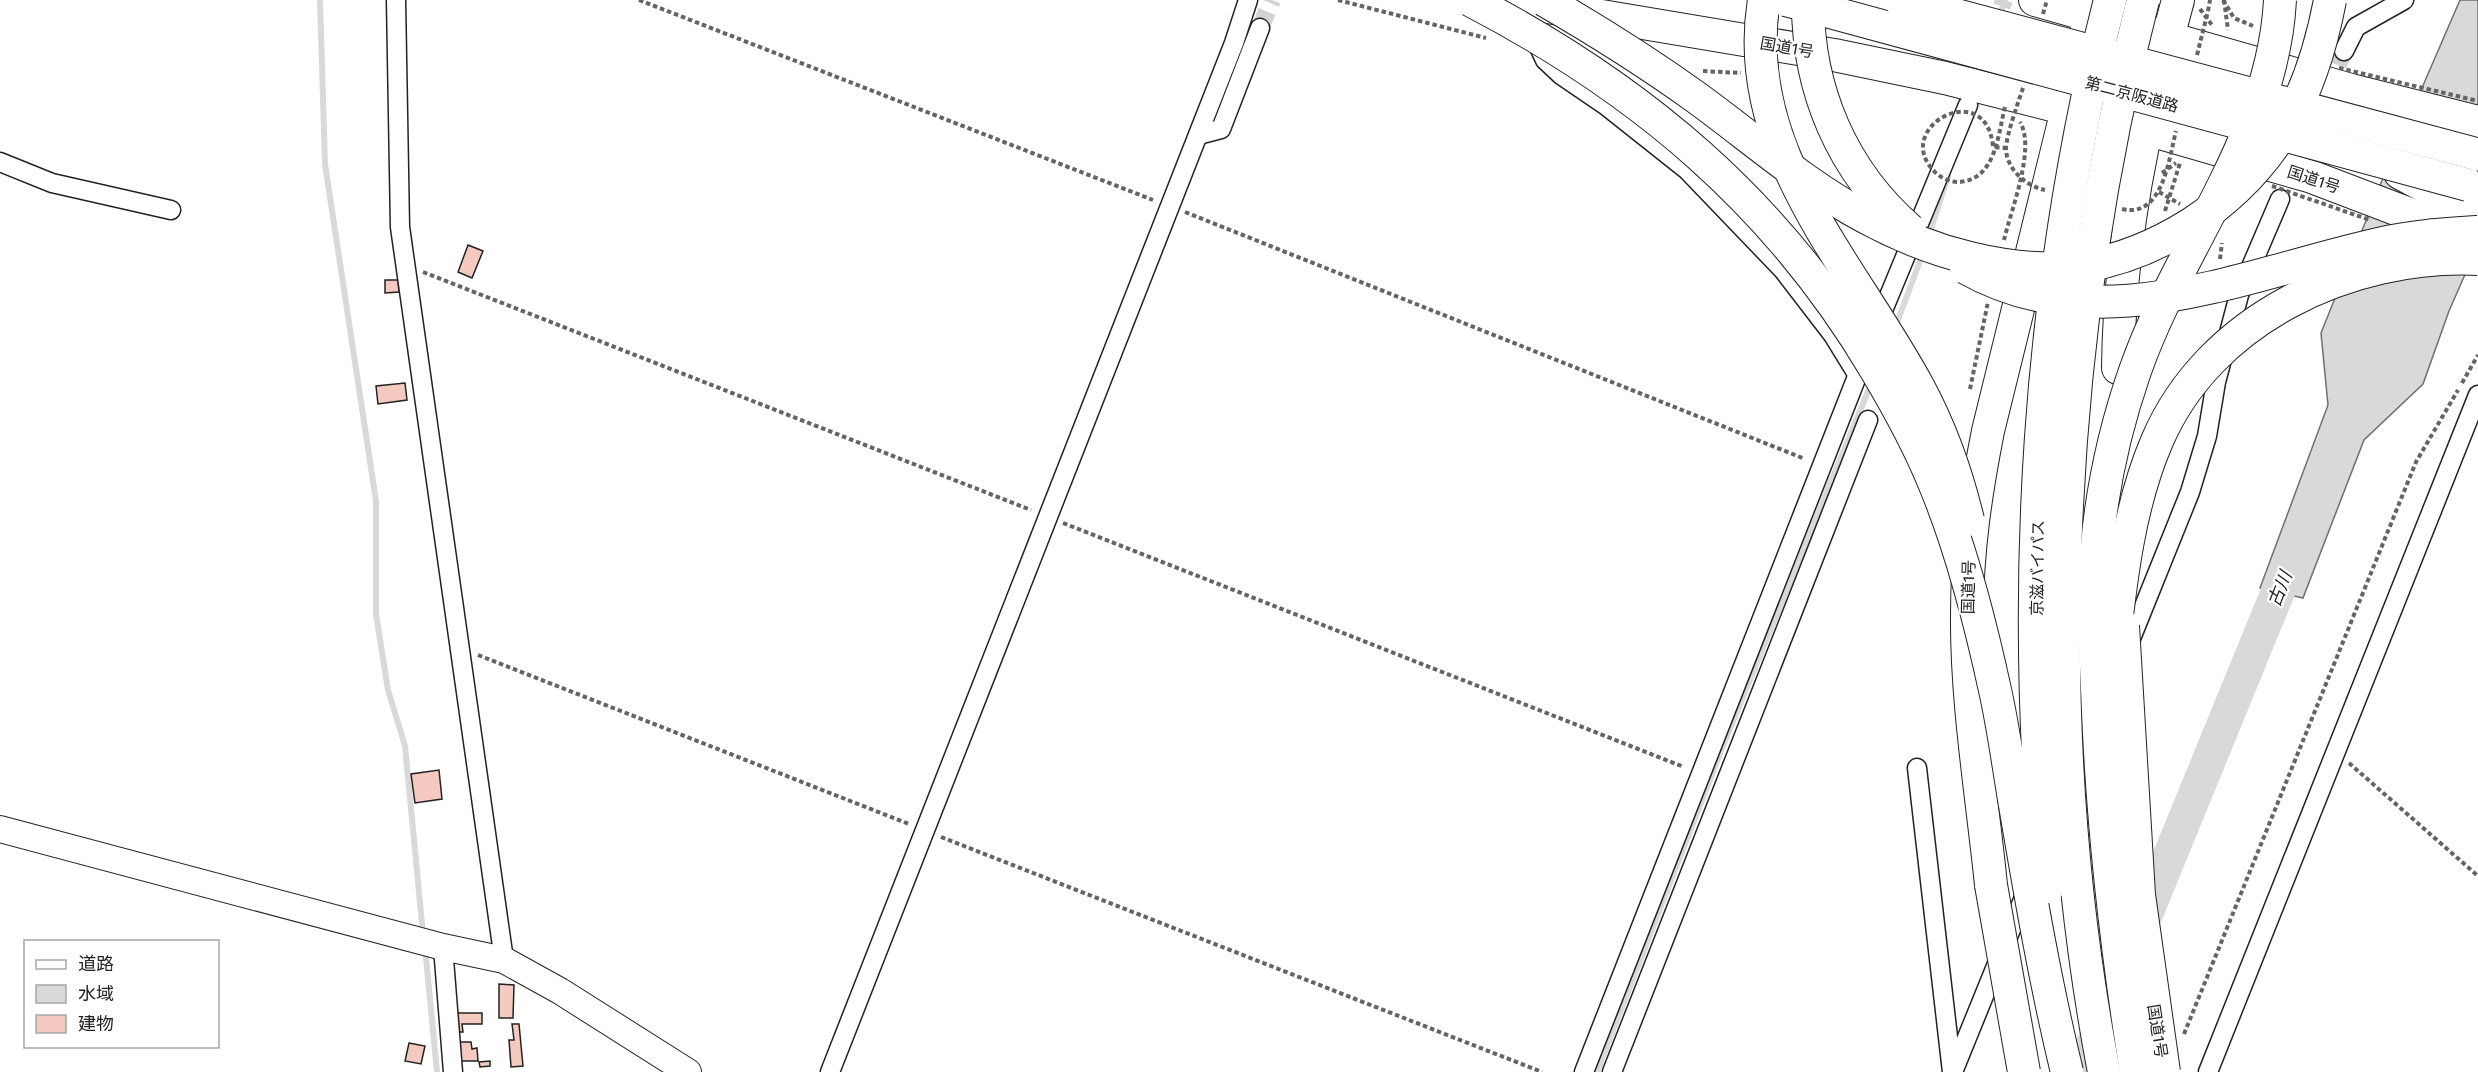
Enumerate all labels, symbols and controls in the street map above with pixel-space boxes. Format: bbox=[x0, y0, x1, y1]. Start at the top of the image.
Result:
street label: 国道1号 bbox=[1759, 33, 1815, 62]
street label: 第二京阪道路 bbox=[2083, 73, 2181, 116]
street label: 国道1号 bbox=[2285, 162, 2343, 197]
street label: 京滋バイパス bbox=[2027, 520, 2048, 616]
street label: 国道1号 bbox=[1959, 560, 1978, 614]
water label: 古川 bbox=[2263, 566, 2298, 610]
legend bbox=[24, 940, 219, 1048]
text: 道路 bbox=[78, 953, 114, 975]
text: 水域 bbox=[78, 983, 114, 1005]
street label: 国道1号 bbox=[2144, 1003, 2171, 1059]
text: 建物 bbox=[78, 1013, 114, 1035]

